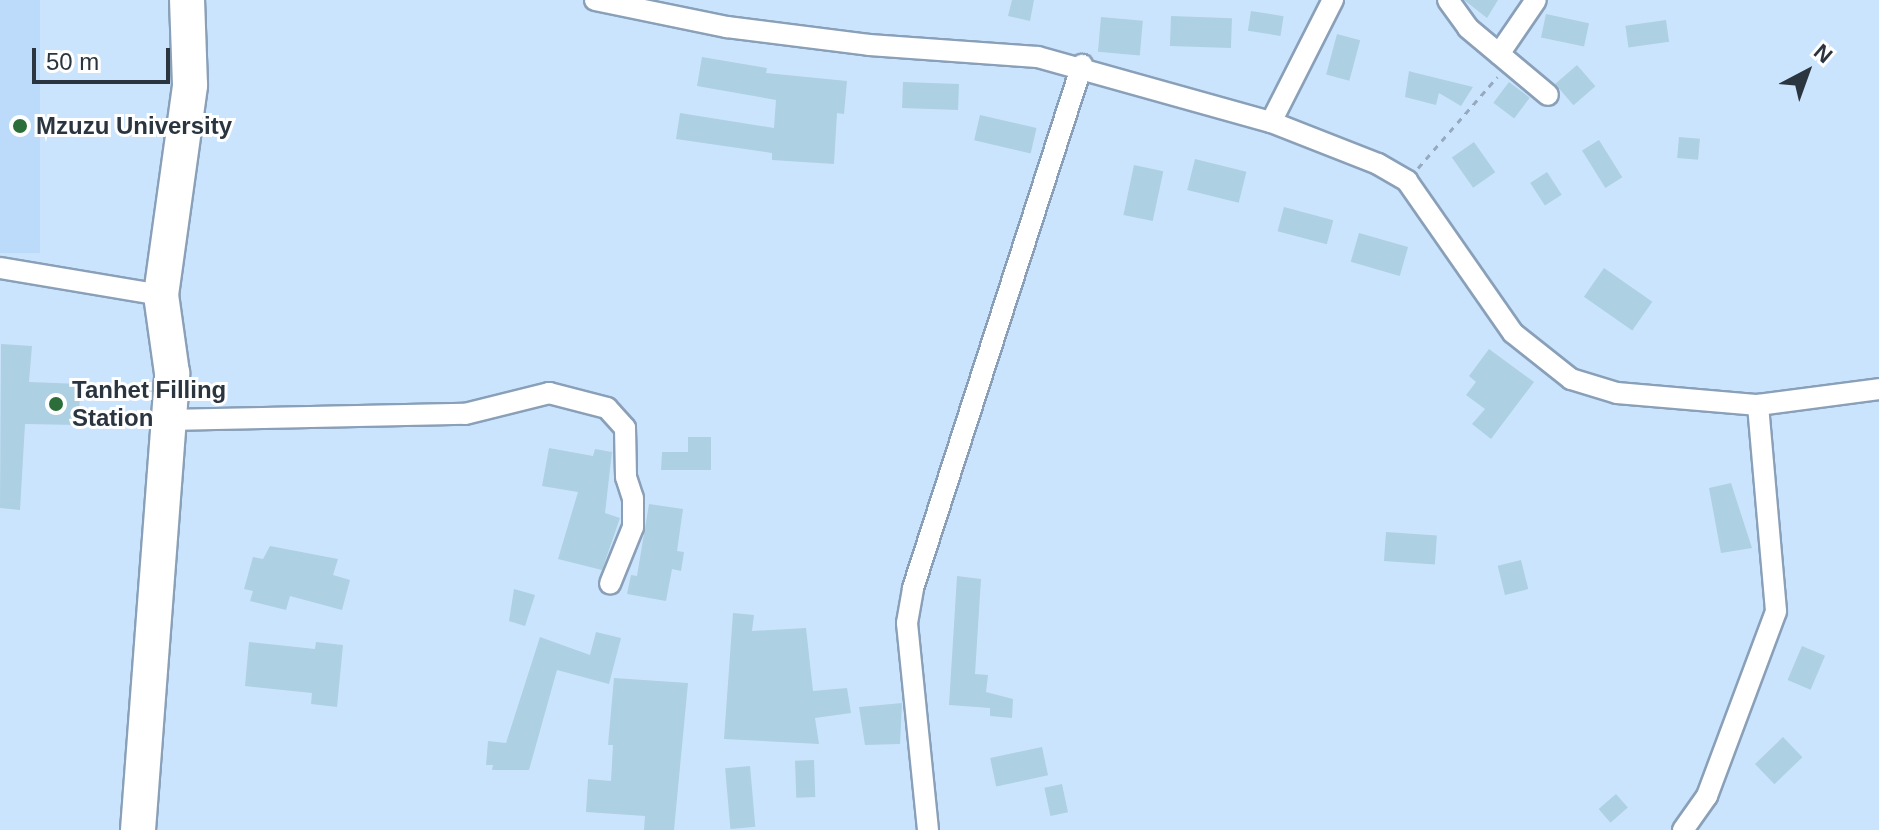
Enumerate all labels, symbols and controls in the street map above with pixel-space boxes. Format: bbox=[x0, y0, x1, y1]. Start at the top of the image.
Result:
scale bar bbox=[36, 32, 174, 82]
north arrow bbox=[1767, 32, 1847, 112]
text: N bbox=[1809, 39, 1837, 68]
text: 50 m bbox=[46, 48, 99, 75]
place label: Mzuzu University bbox=[36, 112, 232, 140]
marker: Mzuzu University bbox=[11, 117, 29, 135]
place label: Tanhet Filling Station bbox=[72, 376, 226, 432]
marker: Tanhet Filling Station bbox=[47, 395, 65, 413]

